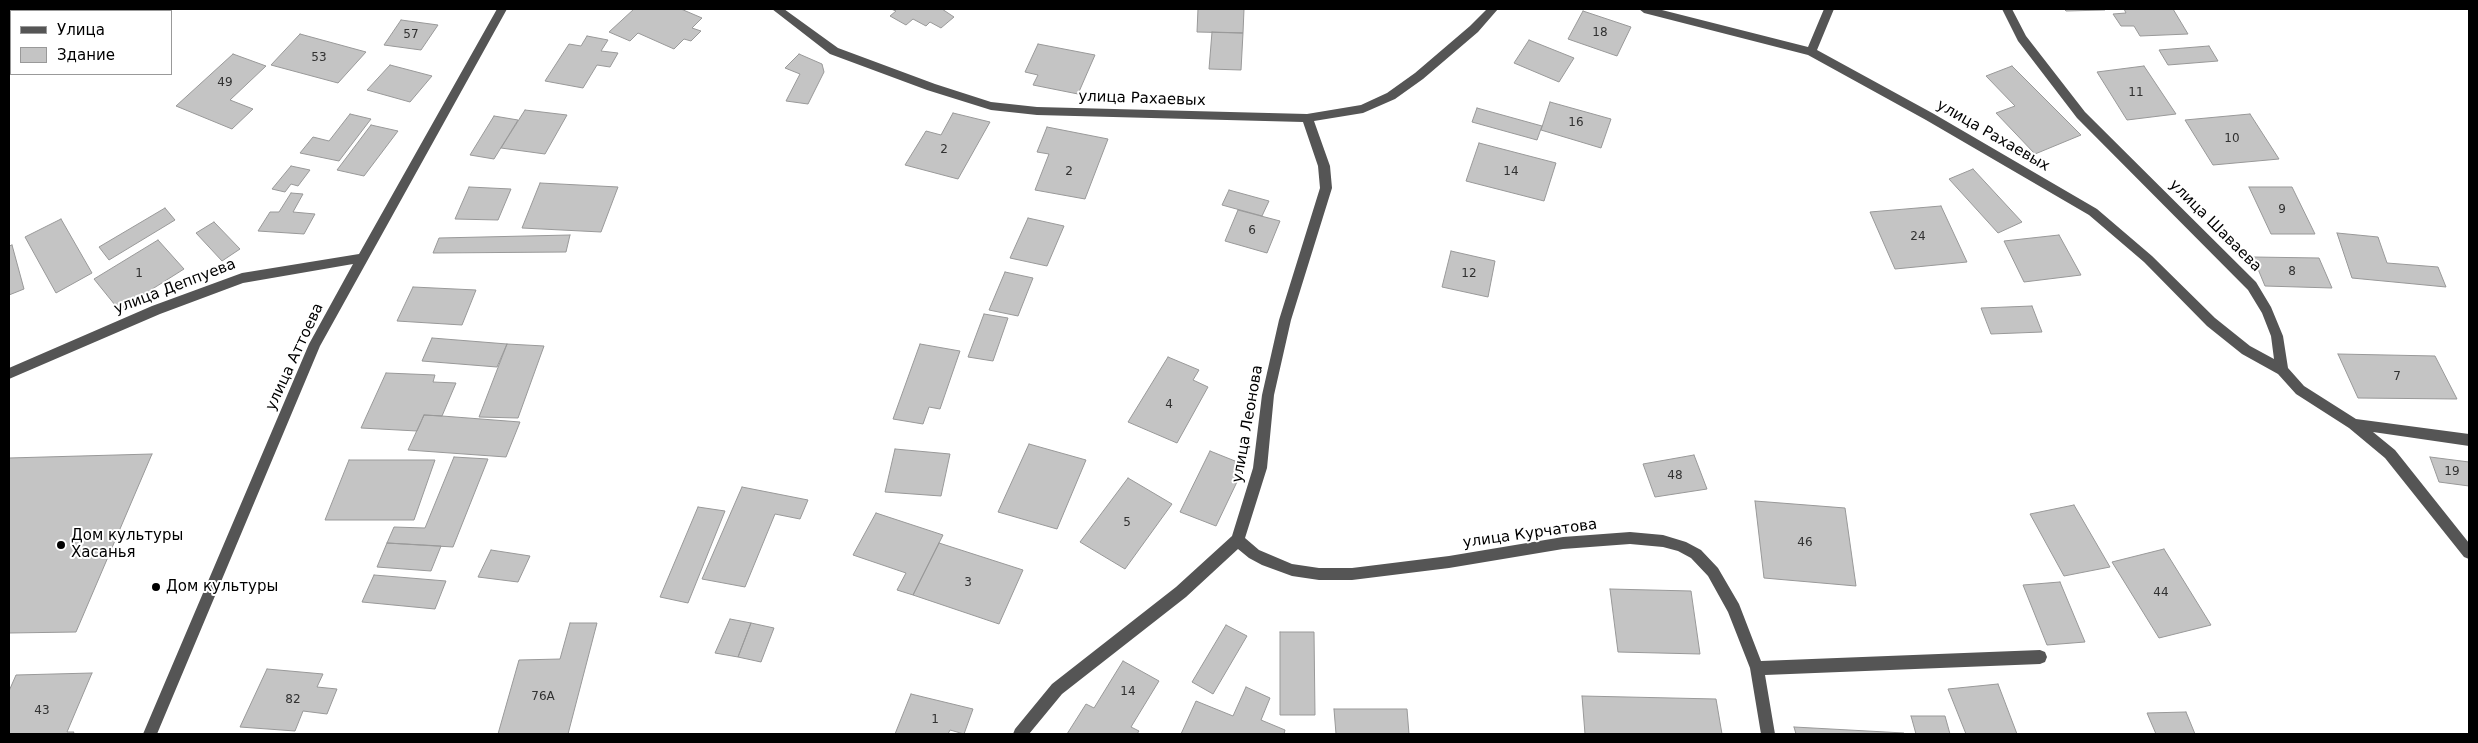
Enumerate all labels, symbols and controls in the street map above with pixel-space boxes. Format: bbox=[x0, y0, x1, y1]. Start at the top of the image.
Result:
legend bbox=[10, 10, 172, 75]
text: Улица bbox=[57, 21, 105, 39]
house number: 18 bbox=[1592, 26, 1608, 40]
house number: 57 bbox=[403, 28, 419, 42]
text: Здание bbox=[57, 46, 115, 64]
house number: 53 bbox=[311, 51, 327, 65]
house number: 49 bbox=[217, 76, 233, 90]
house number: 11 bbox=[2128, 86, 2144, 100]
street label: улица Рахаевых bbox=[1078, 88, 1206, 110]
street label: улица Рахаевых bbox=[1933, 96, 2053, 176]
house number: 16 bbox=[1568, 116, 1584, 130]
house number: 10 bbox=[2224, 132, 2240, 146]
house number: 2 bbox=[940, 143, 948, 157]
house number: 2 bbox=[1065, 165, 1073, 179]
house number: 14 bbox=[1503, 165, 1519, 179]
street label: улица Шаваева bbox=[2165, 176, 2265, 276]
house number: 9 bbox=[2278, 203, 2286, 217]
house number: 6 bbox=[1248, 224, 1256, 238]
house number: 24 bbox=[1910, 230, 1926, 244]
street label: улица Деппуева bbox=[112, 255, 238, 319]
house number: 8 bbox=[2288, 265, 2296, 279]
house number: 1 bbox=[135, 267, 143, 281]
house number: 12 bbox=[1461, 267, 1477, 281]
street label: улица Аттоева bbox=[262, 300, 328, 414]
street label: улица Леонова bbox=[1229, 364, 1267, 484]
house number: 7 bbox=[2393, 370, 2401, 384]
house number: 4 bbox=[1165, 398, 1173, 412]
house number: 19 bbox=[2444, 465, 2460, 479]
house number: 48 bbox=[1667, 469, 1683, 483]
house number: 5 bbox=[1123, 516, 1131, 530]
street label: улица Курчатова bbox=[1462, 516, 1598, 552]
place label: Дом культуры Хасанья bbox=[71, 527, 183, 562]
house number: 46 bbox=[1797, 536, 1813, 550]
marker: Дом культуры Хасанья bbox=[55, 539, 67, 551]
house number: 3 bbox=[964, 576, 972, 590]
place label: Дом культуры bbox=[166, 578, 278, 596]
marker: Дом культуры bbox=[150, 581, 162, 593]
house number: 44 bbox=[2153, 586, 2169, 600]
house number: 14 bbox=[1120, 685, 1136, 699]
house number: 76А bbox=[531, 690, 555, 704]
house number: 82 bbox=[285, 693, 301, 707]
house number: 43 bbox=[34, 704, 50, 718]
house number: 1 bbox=[931, 713, 939, 727]

